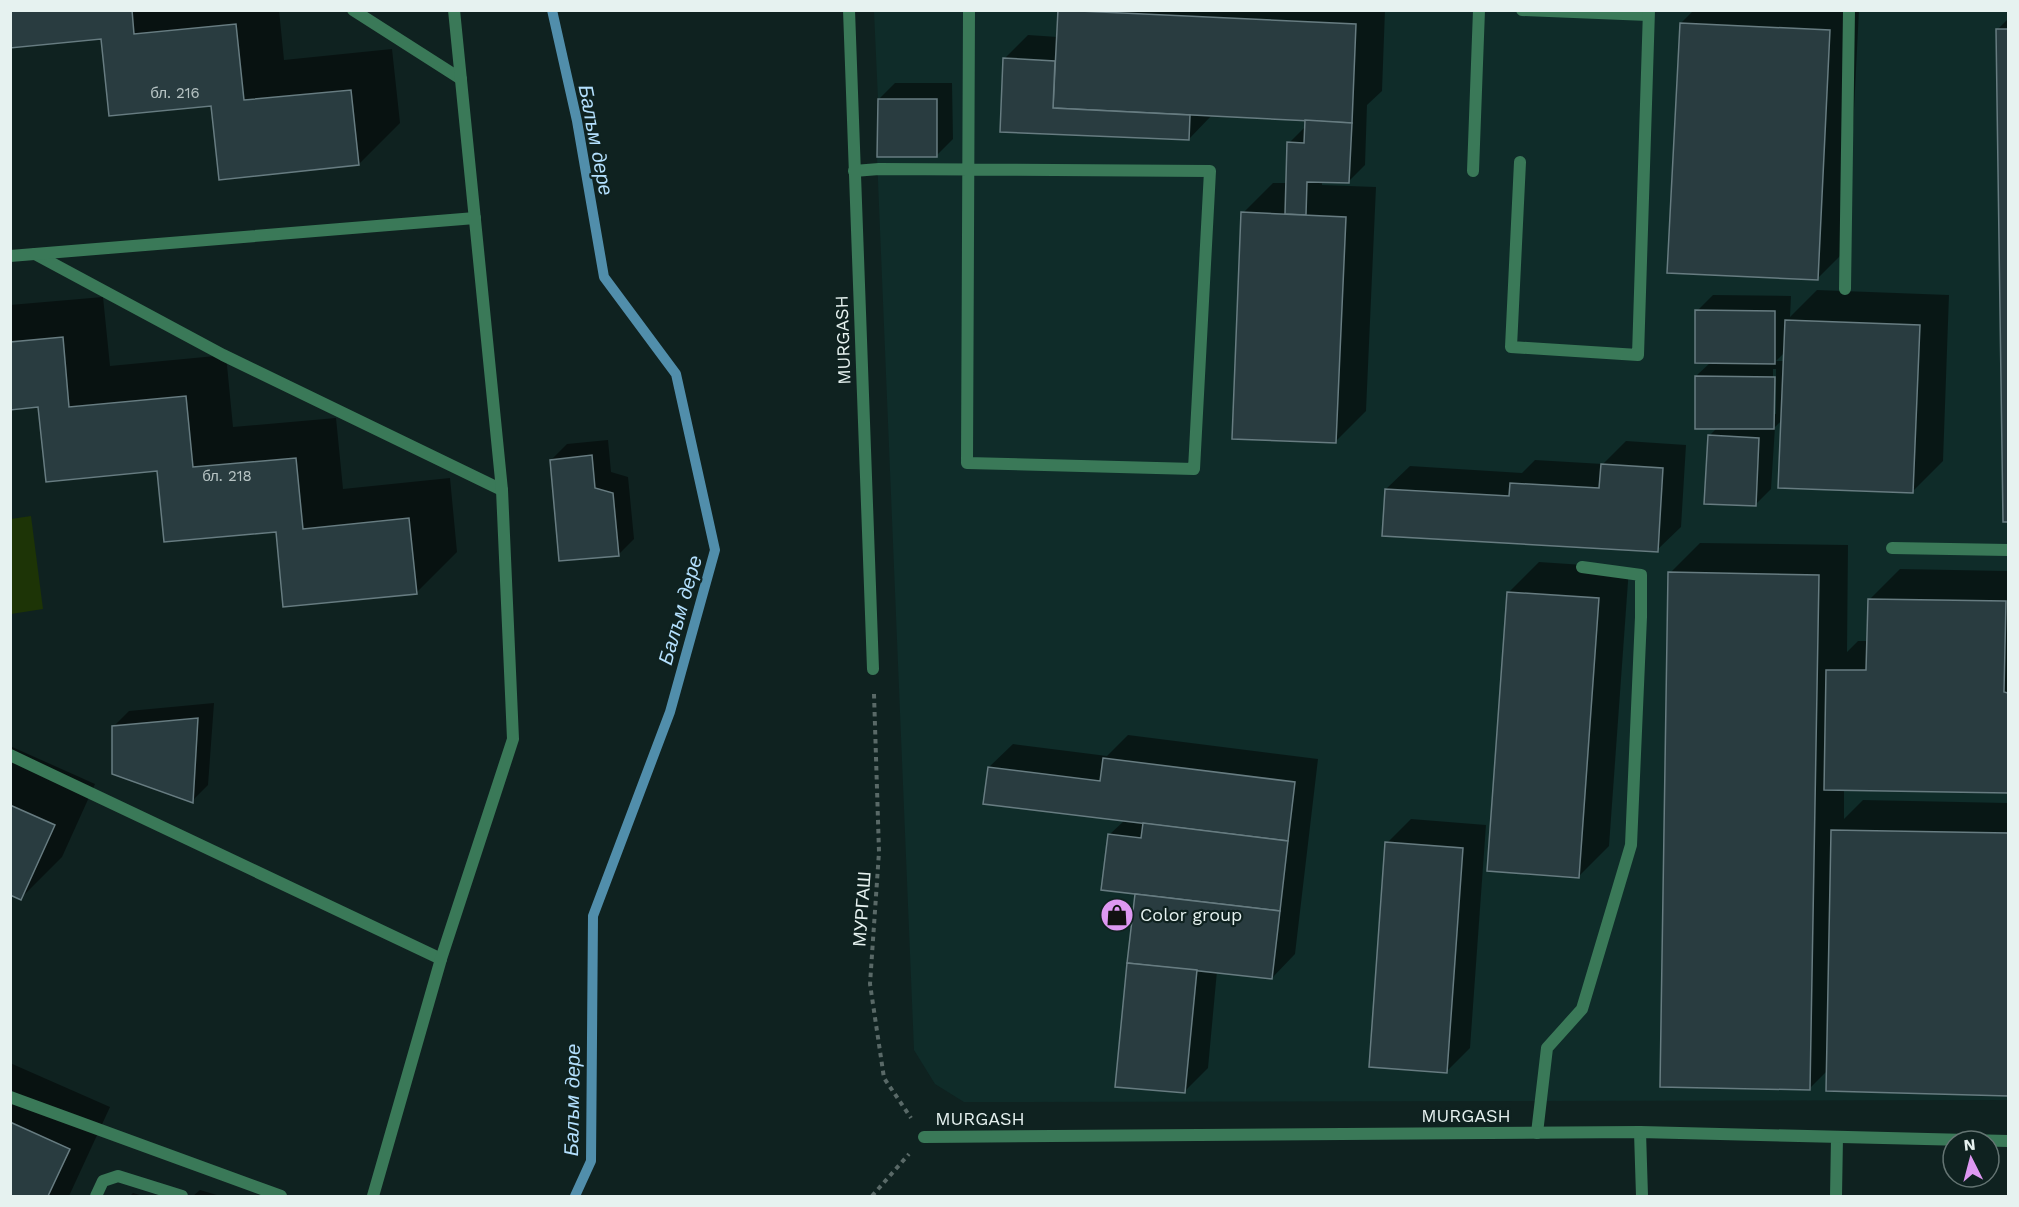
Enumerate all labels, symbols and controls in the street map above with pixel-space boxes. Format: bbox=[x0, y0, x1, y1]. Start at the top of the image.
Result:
water label: Балъм дере bbox=[573, 83, 619, 197]
house number: бл. 216 bbox=[150, 84, 200, 102]
street label: MURGASH bbox=[830, 295, 855, 385]
house number: бл. 218 bbox=[202, 467, 252, 485]
water label: Балъм дере bbox=[653, 553, 707, 667]
street label: МУРГАШ bbox=[848, 871, 875, 947]
shop icon: Color group bbox=[1099, 897, 1135, 933]
place label: Color group bbox=[1140, 904, 1242, 925]
water label: Балъм дере bbox=[559, 1044, 585, 1156]
street label: MURGASH bbox=[1421, 1105, 1511, 1126]
street label: MURGASH bbox=[935, 1108, 1025, 1129]
north arrow bbox=[1941, 1129, 2001, 1189]
text: N bbox=[1963, 1135, 1976, 1155]

